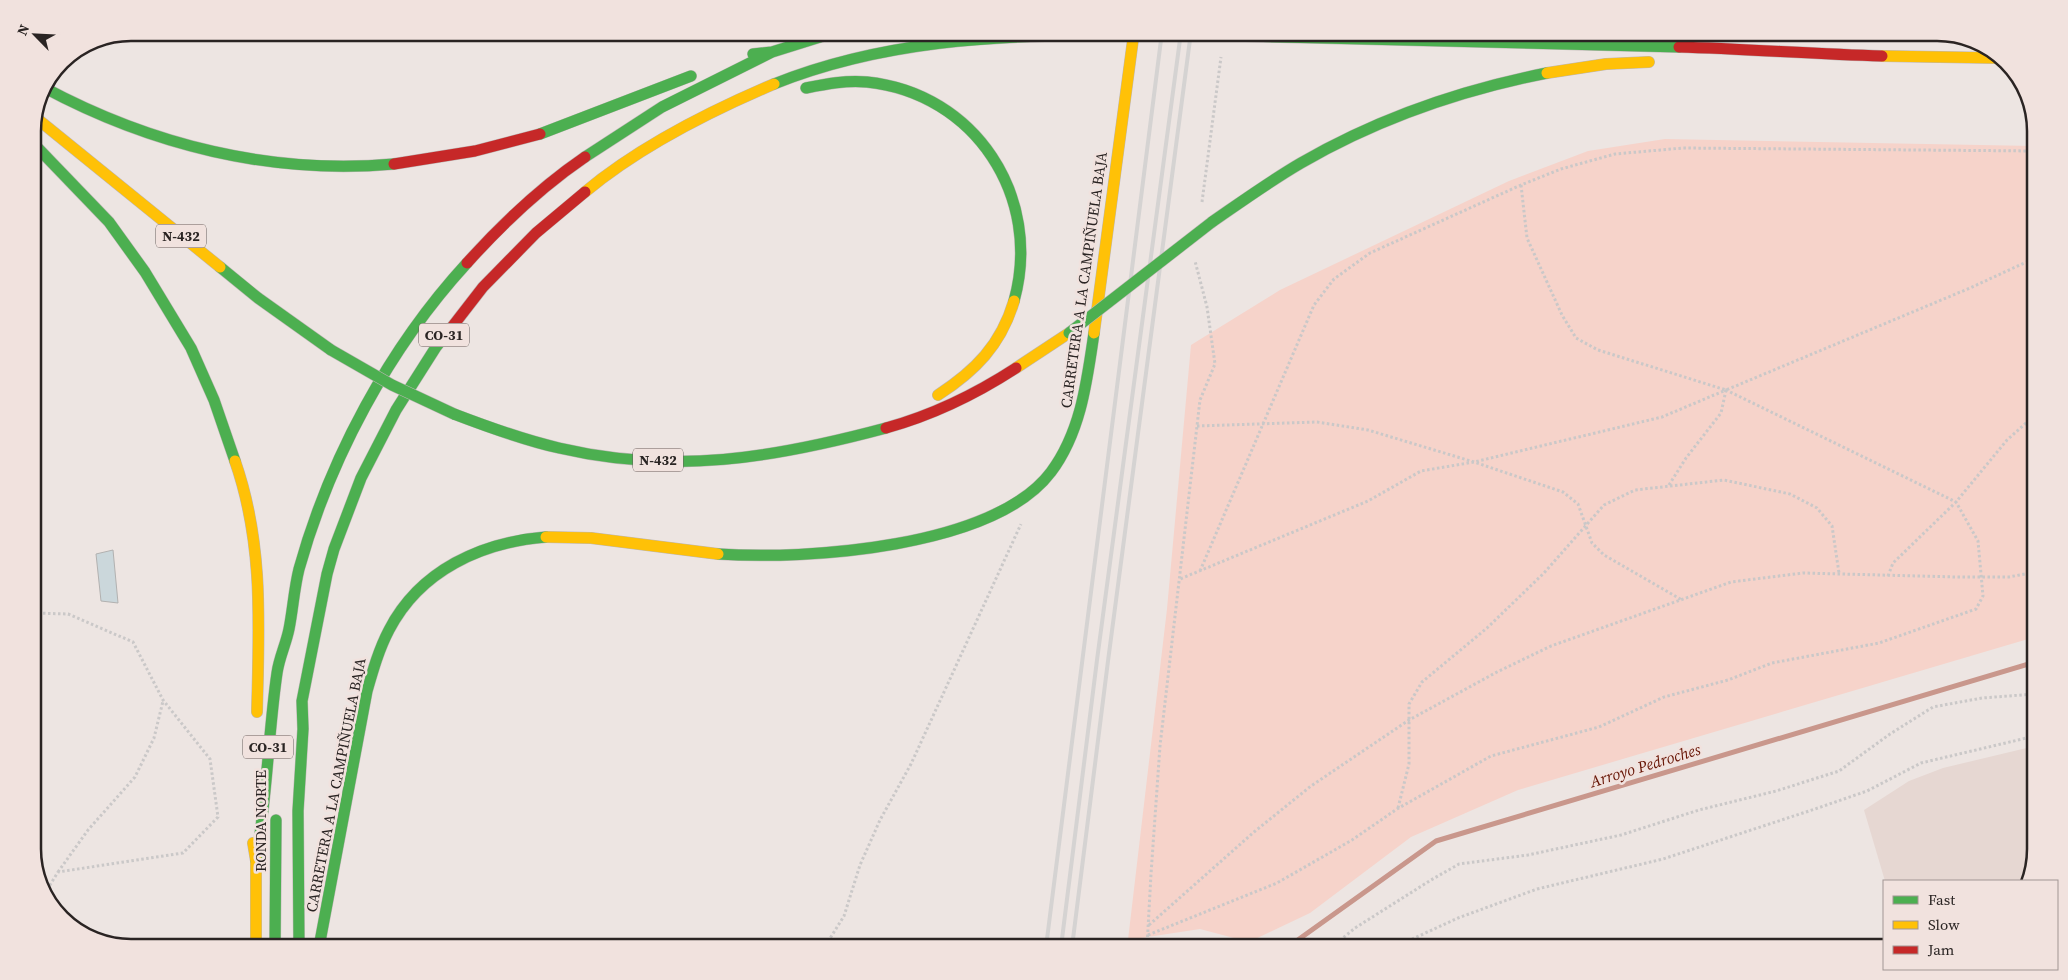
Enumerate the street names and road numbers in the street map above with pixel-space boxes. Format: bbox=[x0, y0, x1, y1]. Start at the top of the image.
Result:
street label: CARRETERA A LA CAMPIÑUELA BAJA bbox=[1055, 150, 1112, 410]
road number: N-432 bbox=[156, 225, 206, 248]
road number: CO-31 bbox=[419, 324, 469, 346]
road number: N-432 bbox=[633, 448, 683, 472]
street label: CARRETERA A LA CAMPIÑUELA BAJA bbox=[301, 656, 371, 914]
road number: CO-31 bbox=[243, 736, 293, 759]
street label: RONDA NORTE bbox=[250, 770, 271, 872]

